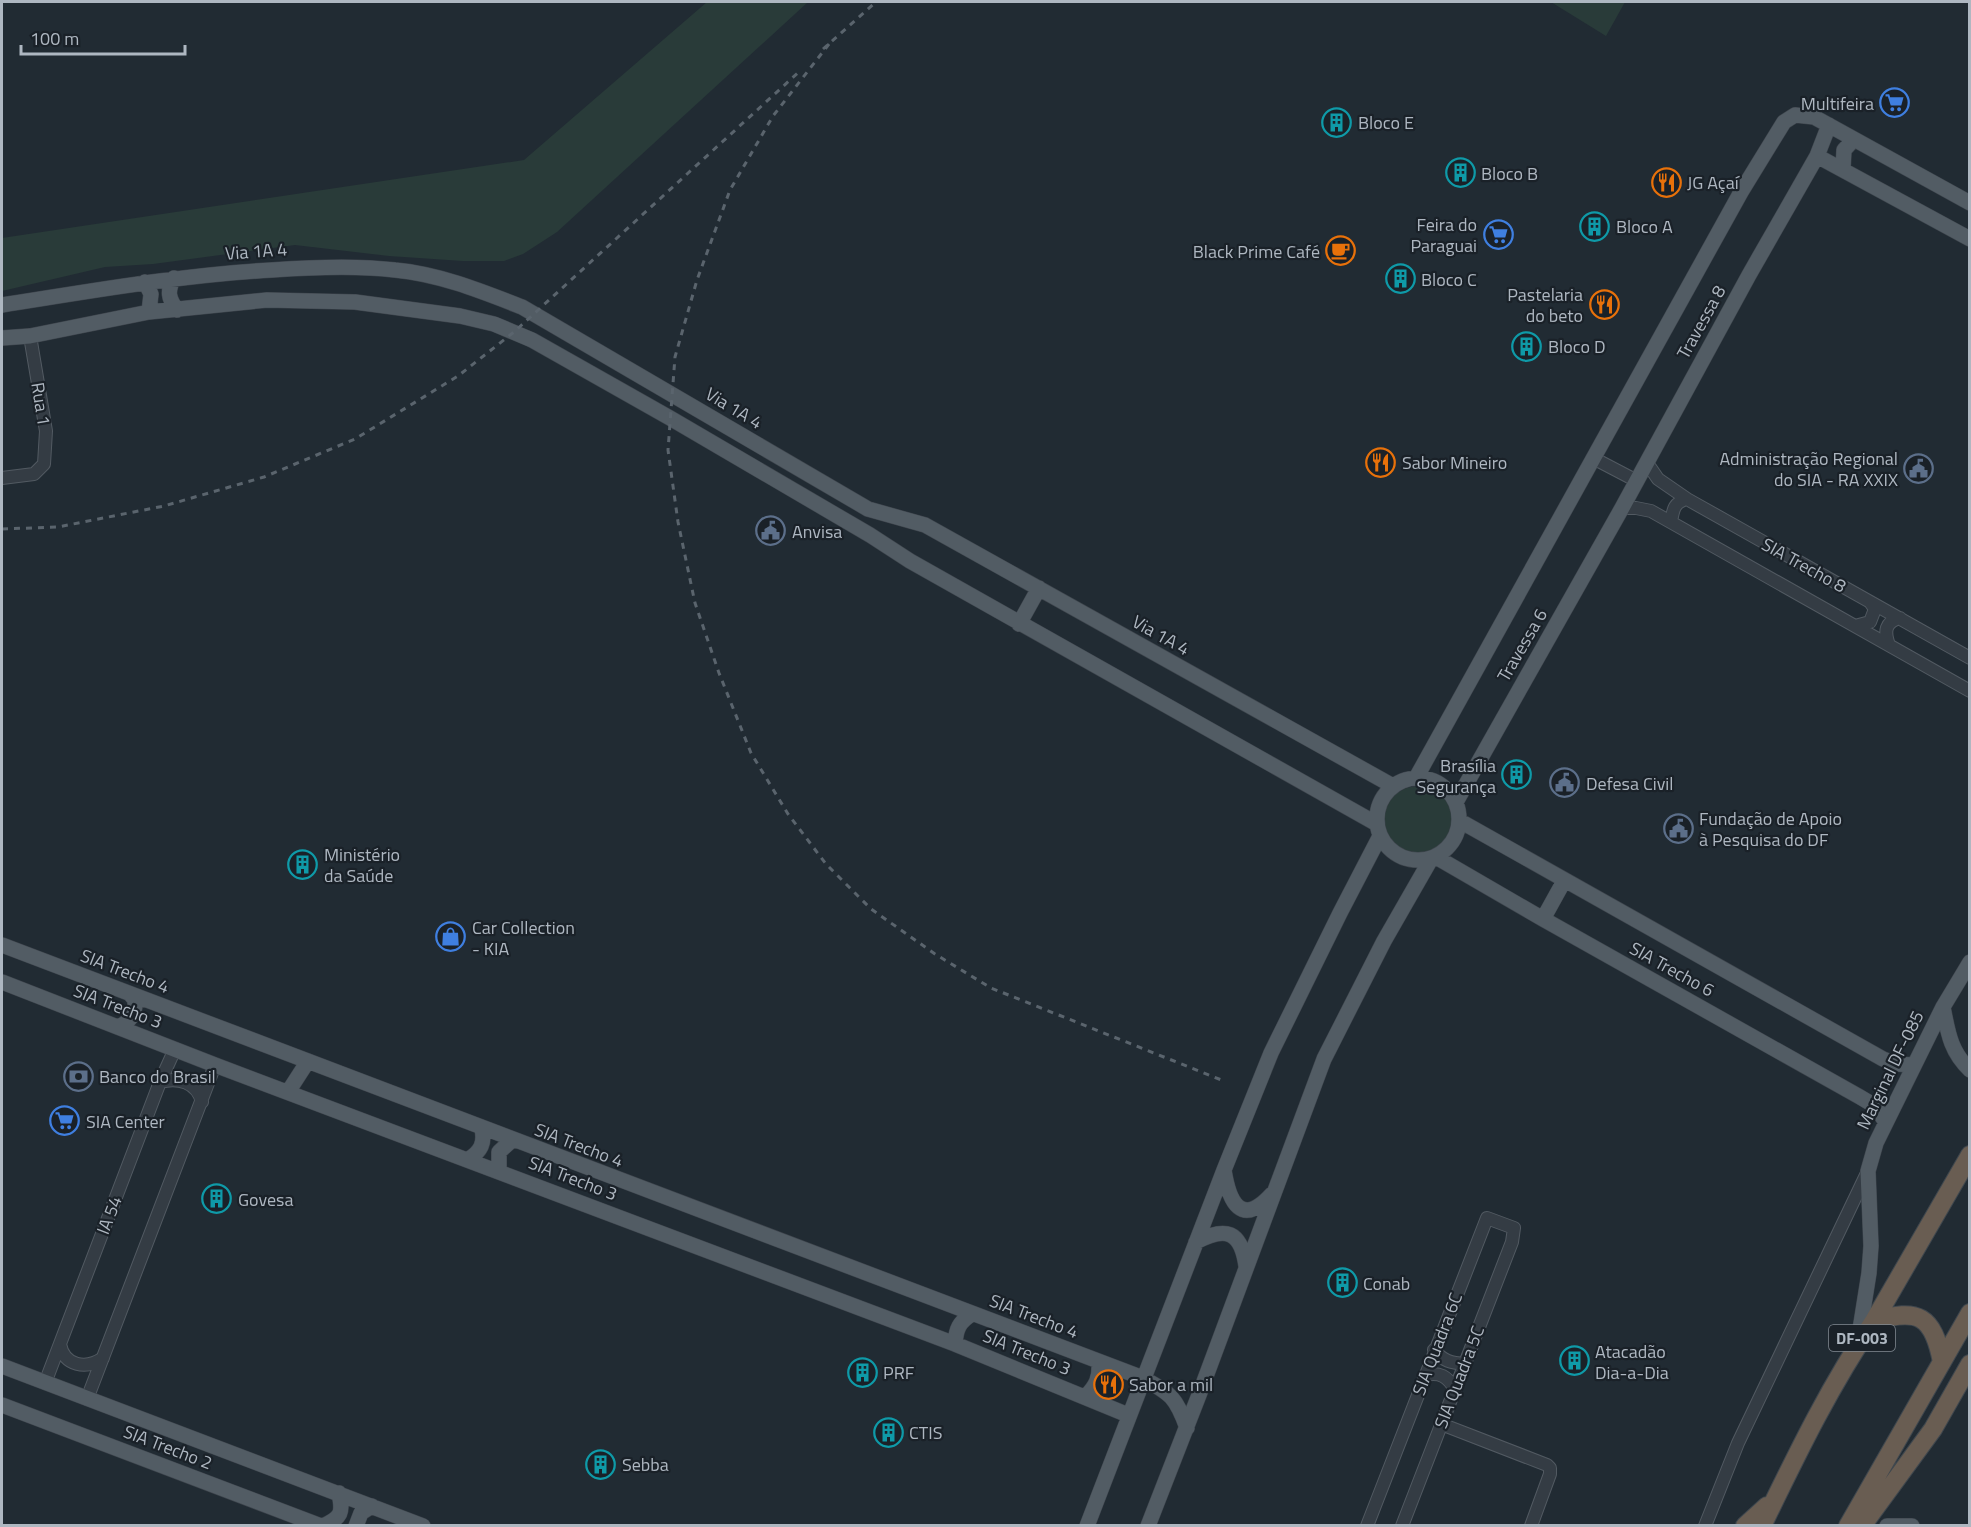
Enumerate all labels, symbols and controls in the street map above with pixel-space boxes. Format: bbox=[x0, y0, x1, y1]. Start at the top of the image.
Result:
scale bar bbox=[21, 18, 184, 56]
text: 100 m bbox=[30, 25, 79, 52]
supermarket icon: Multifeira bbox=[1879, 87, 1911, 119]
place label: Multifeira bbox=[1801, 90, 1874, 117]
building icon: Bloco E bbox=[1321, 106, 1353, 138]
place label: Bloco E bbox=[1358, 109, 1414, 136]
building icon: Bloco B bbox=[1444, 157, 1476, 189]
place label: Bloco B bbox=[1481, 160, 1538, 187]
restaurant icon: JG Açaí bbox=[1650, 166, 1682, 198]
place label: JG Açaí bbox=[1687, 169, 1741, 196]
building icon: Bloco A bbox=[1579, 210, 1611, 242]
place label: Feira do Paraguai bbox=[1410, 211, 1477, 259]
place label: Bloco A bbox=[1616, 213, 1673, 240]
supermarket icon: Feira do Paraguai bbox=[1482, 218, 1514, 250]
street label: Via 1A 4 bbox=[224, 235, 288, 267]
cafe icon: Black Prime Café bbox=[1325, 235, 1357, 267]
place label: Black Prime Café bbox=[1193, 238, 1320, 265]
building icon: Bloco C bbox=[1384, 263, 1416, 295]
place label: Bloco C bbox=[1421, 266, 1477, 293]
street label: Travessa 8 bbox=[1670, 280, 1732, 364]
place label: Pastelaria do beto bbox=[1507, 281, 1583, 329]
restaurant icon: Pastelaria do beto bbox=[1588, 288, 1620, 320]
building icon: Bloco D bbox=[1511, 330, 1543, 362]
place label: Bloco D bbox=[1548, 333, 1606, 360]
street label: Rua 1 bbox=[24, 380, 58, 428]
street label: Via 1A 4 bbox=[700, 380, 768, 436]
place label: Administração Regional do SIA - RA XXIX bbox=[1719, 445, 1898, 493]
restaurant icon: Sabor Mineiro bbox=[1365, 446, 1397, 478]
place label: Sabor Mineiro bbox=[1402, 449, 1507, 476]
public building icon: Administração Regional do SIA - RA XXIX bbox=[1903, 452, 1935, 484]
public building icon: Anvisa bbox=[755, 515, 787, 547]
place label: Anvisa bbox=[792, 518, 842, 545]
street label: SIA Trecho 8 bbox=[1757, 531, 1851, 599]
street label: Travessa 6 bbox=[1490, 603, 1554, 687]
street label: Via 1A 4 bbox=[1127, 608, 1195, 662]
place label: Brasília Segurança bbox=[1417, 752, 1496, 800]
building icon: Brasília Segurança bbox=[1501, 759, 1533, 791]
public building icon: Defesa Civil bbox=[1549, 767, 1581, 799]
place label: Defesa Civil bbox=[1586, 770, 1673, 797]
place label: Fundação de Apoio à Pesquisa do DF bbox=[1699, 805, 1842, 853]
public building icon: Fundação de Apoio à Pesquisa do DF bbox=[1662, 812, 1694, 844]
place label: Ministério da Saúde bbox=[324, 841, 400, 889]
building icon: Ministério da Saúde bbox=[287, 848, 319, 880]
place label: Car Collection - KIA bbox=[472, 914, 575, 962]
shop icon: Car Collection - KIA bbox=[435, 921, 467, 953]
street label: SIA Trecho 6 bbox=[1625, 935, 1719, 1003]
street label: SIA Trecho 4 bbox=[77, 942, 173, 1000]
street label: SIA Trecho 3 bbox=[70, 977, 166, 1035]
street label: Marginal DF-085 bbox=[1850, 1006, 1930, 1134]
bank icon: Banco do Brasil bbox=[62, 1060, 94, 1092]
place label: Banco do Brasil bbox=[99, 1063, 216, 1090]
supermarket icon: SIA Center bbox=[49, 1105, 81, 1137]
place label: SIA Center bbox=[86, 1108, 165, 1135]
street label: SIA Trecho 4 bbox=[531, 1116, 627, 1174]
street label: SIA Trecho 3 bbox=[525, 1149, 621, 1207]
building icon: Govesa bbox=[201, 1183, 233, 1215]
place label: Govesa bbox=[238, 1186, 293, 1213]
street label: IA 54 bbox=[89, 1192, 129, 1238]
building icon: Conab bbox=[1326, 1267, 1358, 1299]
place label: Conab bbox=[1363, 1270, 1410, 1297]
street label: SIA Trecho 4 bbox=[986, 1287, 1082, 1345]
street label: SIA Quadra 6C bbox=[1405, 1289, 1469, 1399]
street label: SIA Trecho 3 bbox=[979, 1322, 1075, 1382]
street label: SIA Quadra 5C bbox=[1427, 1322, 1491, 1432]
road number: DF-003 bbox=[1829, 1325, 1895, 1351]
place label: Atacadão Dia-a-Dia bbox=[1595, 1338, 1669, 1386]
building icon: Atacadão Dia-a-Dia bbox=[1558, 1345, 1590, 1377]
building icon: PRF bbox=[846, 1356, 878, 1388]
place label: PRF bbox=[883, 1359, 914, 1386]
restaurant icon: Sabor a mil bbox=[1092, 1368, 1124, 1400]
place label: Sabor a mil bbox=[1129, 1371, 1213, 1398]
building icon: CTIS bbox=[872, 1416, 904, 1448]
street label: SIA Trecho 2 bbox=[120, 1418, 216, 1476]
place label: CTIS bbox=[909, 1419, 942, 1446]
building icon: Sebba bbox=[585, 1448, 617, 1480]
place label: Sebba bbox=[622, 1451, 669, 1478]

